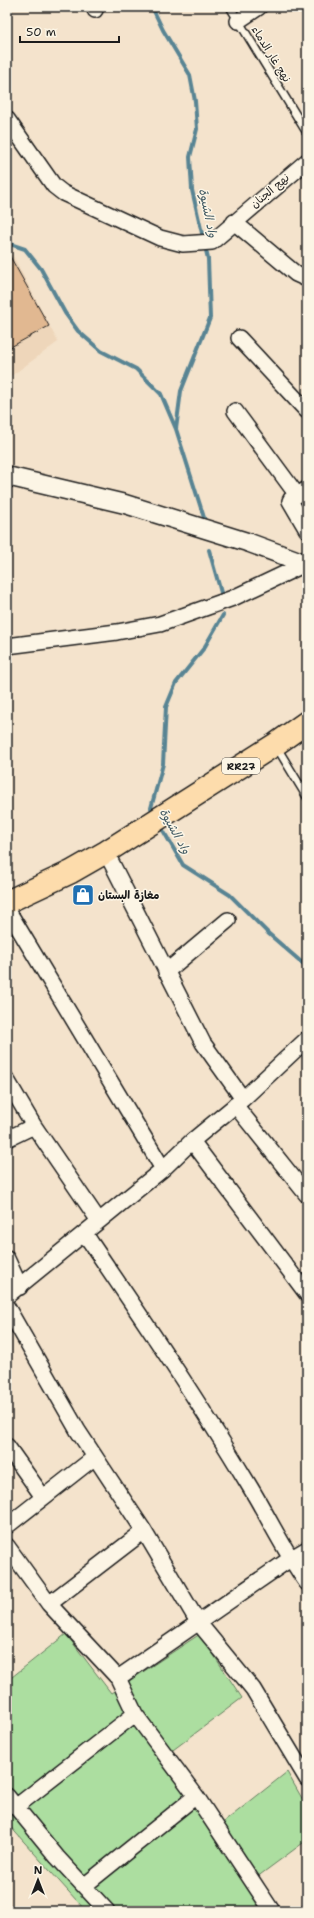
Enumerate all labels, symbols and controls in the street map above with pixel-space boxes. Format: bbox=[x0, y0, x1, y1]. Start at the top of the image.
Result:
scale bar bbox=[20, 18, 119, 44]
street label: نهج غار الدماء bbox=[248, 23, 294, 85]
text: 50 m bbox=[26, 24, 56, 40]
street label: نهج الجنان bbox=[247, 170, 293, 212]
water label: واد الشيوة bbox=[195, 187, 221, 239]
road number: RR27 bbox=[222, 758, 260, 774]
water label: واد الشيوة bbox=[156, 805, 194, 857]
shop icon: مغازة البستان bbox=[70, 882, 96, 908]
place label: مغازة البستان bbox=[98, 888, 159, 903]
north arrow bbox=[18, 1860, 58, 1900]
text: N bbox=[34, 1863, 43, 1878]

